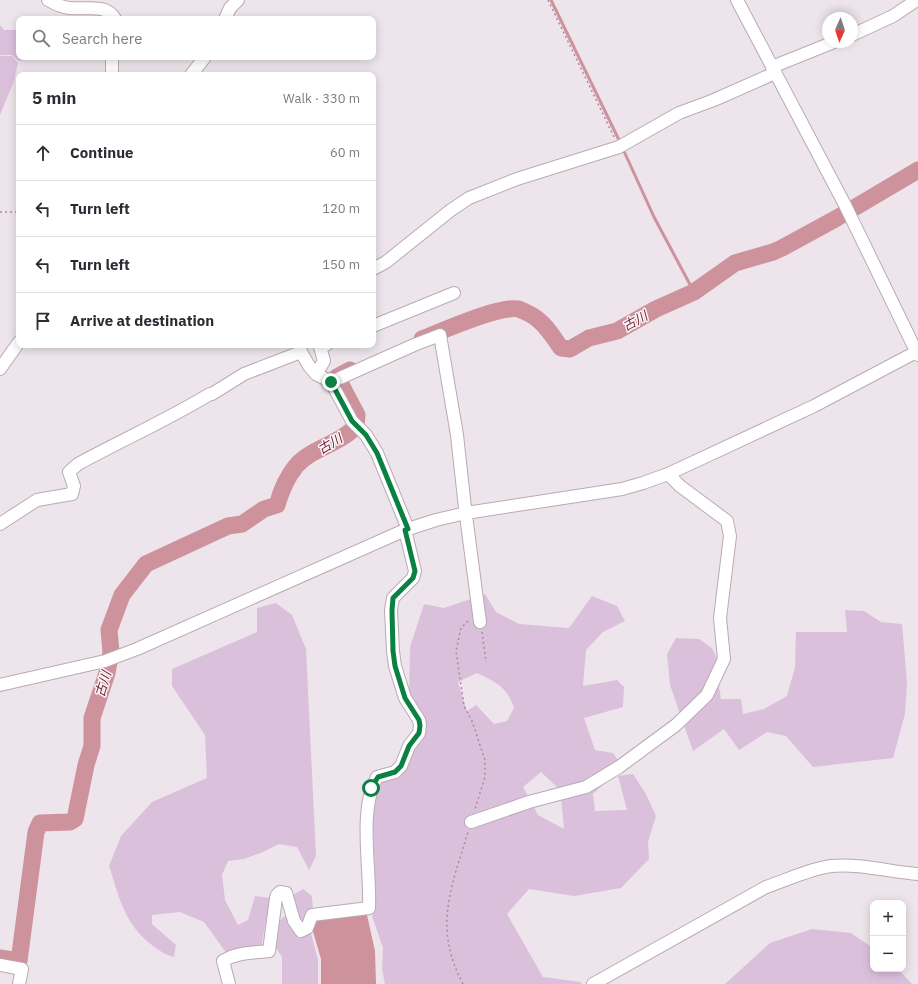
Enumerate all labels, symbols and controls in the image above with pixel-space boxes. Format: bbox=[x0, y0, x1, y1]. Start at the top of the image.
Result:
north arrow bbox=[822, 12, 858, 48]
search box bbox=[16, 16, 376, 60]
icon: search bbox=[30, 27, 52, 49]
text: Search here bbox=[62, 29, 142, 48]
text: 5 min bbox=[32, 87, 76, 109]
text: Walk · 330 m bbox=[283, 90, 360, 107]
icon: ahead bbox=[32, 142, 54, 164]
text: Continue bbox=[70, 143, 134, 162]
text: 60 m bbox=[330, 144, 360, 161]
icon: left bbox=[32, 198, 54, 220]
text: Turn left bbox=[70, 199, 130, 218]
text: 120 m bbox=[322, 200, 360, 217]
icon: left bbox=[32, 254, 54, 276]
text: Turn left bbox=[70, 255, 130, 274]
text: 150 m bbox=[322, 256, 360, 273]
water label: 古川 bbox=[620, 306, 652, 335]
icon: arrive bbox=[32, 310, 54, 332]
text: Arrive at destination bbox=[70, 311, 214, 330]
route end bbox=[322, 373, 340, 391]
water label: 古川 bbox=[314, 429, 347, 458]
water label: 古川 bbox=[91, 667, 116, 699]
route start bbox=[362, 779, 380, 797]
map controls bbox=[870, 900, 906, 972]
button: + bbox=[870, 900, 906, 936]
button: − bbox=[870, 936, 906, 972]

